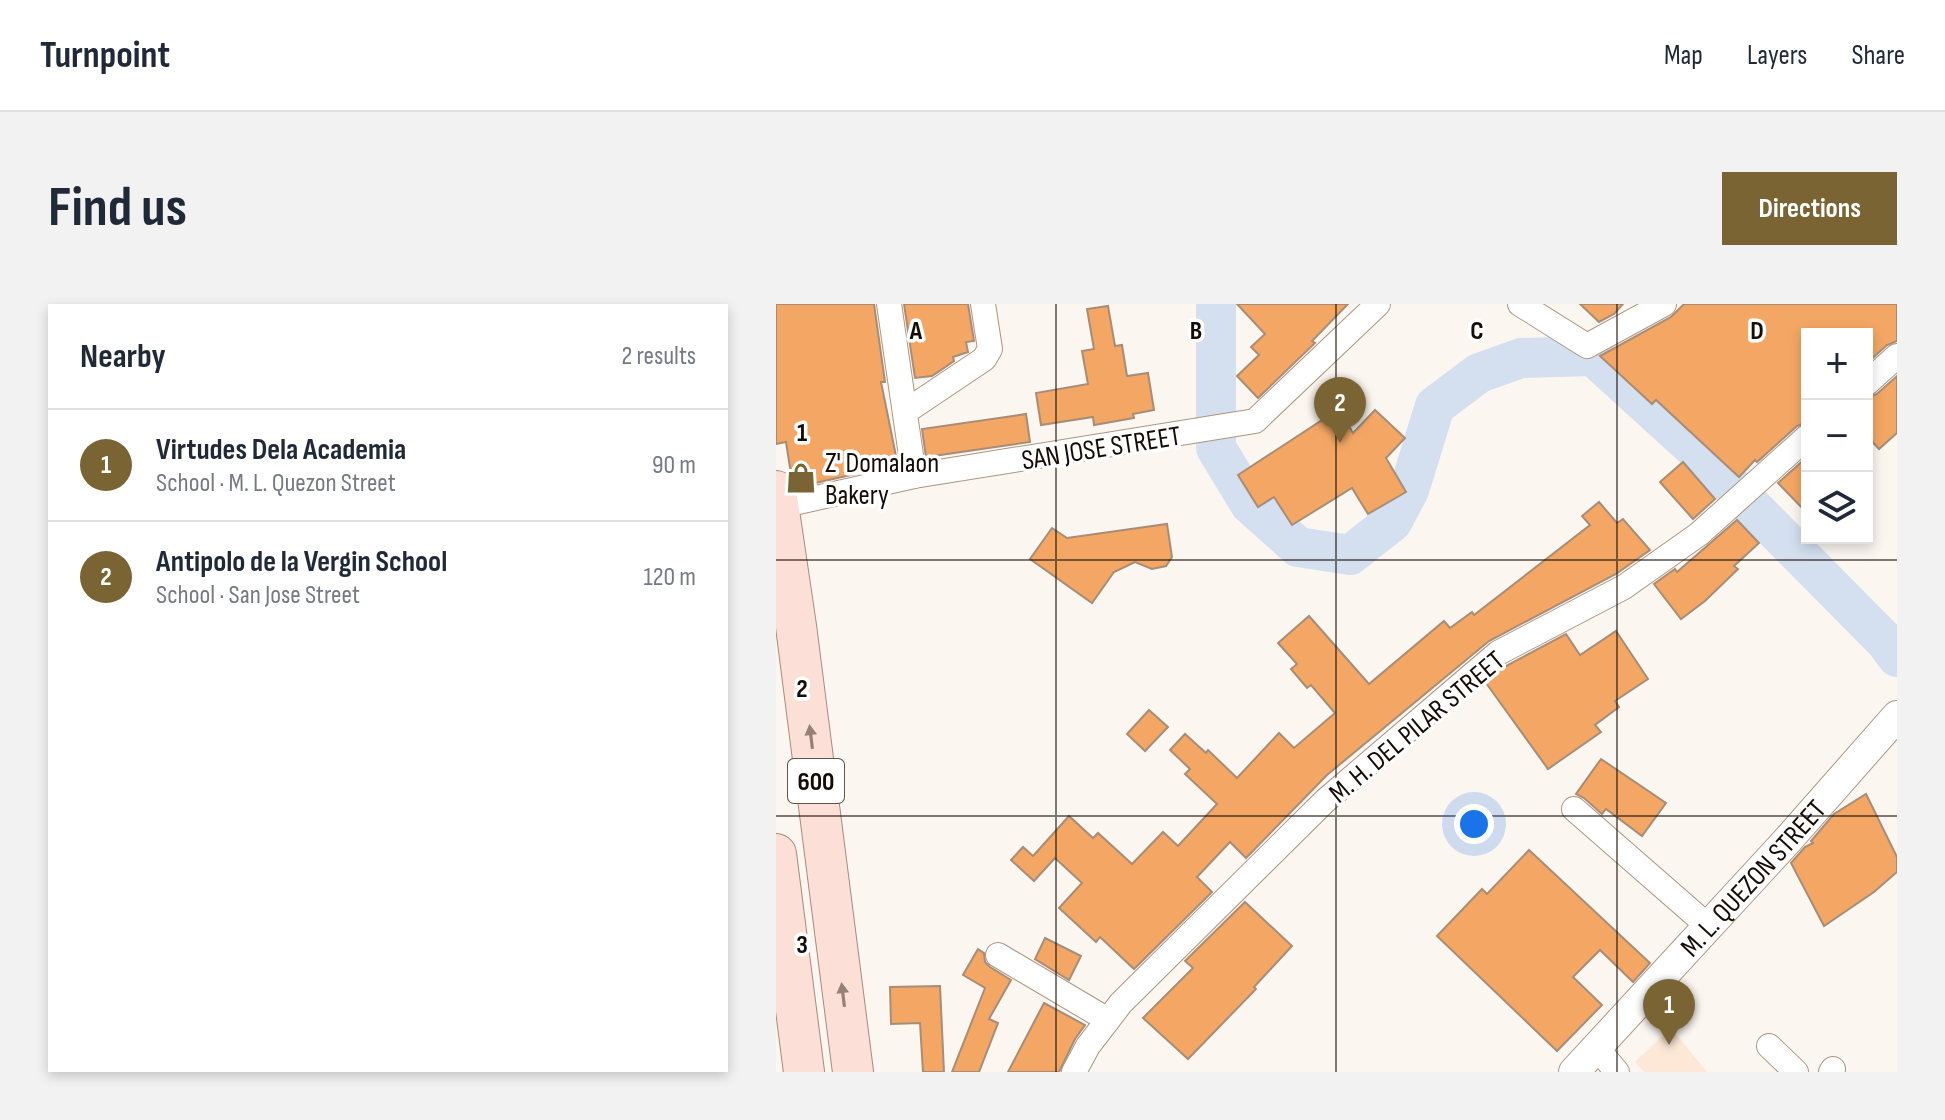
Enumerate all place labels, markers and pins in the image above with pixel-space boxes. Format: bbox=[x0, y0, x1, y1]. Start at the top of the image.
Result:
pin: 2 bbox=[1314, 377, 1366, 443]
place label: Z' Domalaon Bakery bbox=[825, 447, 939, 512]
shop icon: Z' Domalaon Bakery bbox=[784, 461, 818, 495]
pin: 1 bbox=[1643, 979, 1695, 1045]

